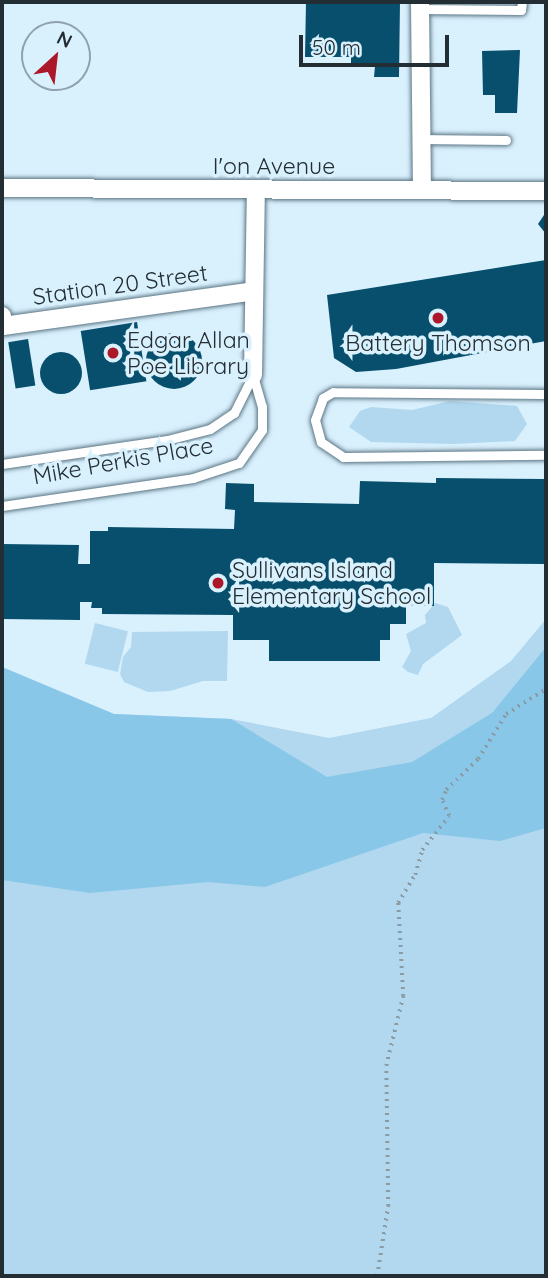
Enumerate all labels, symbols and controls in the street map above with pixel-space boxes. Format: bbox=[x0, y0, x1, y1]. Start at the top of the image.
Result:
north arrow bbox=[21, 21, 91, 91]
scale bar bbox=[303, 21, 454, 65]
text: N bbox=[53, 25, 76, 53]
text: 50 m bbox=[312, 34, 361, 60]
street label: I'on Avenue bbox=[213, 152, 335, 180]
street label: Station 20 Street bbox=[31, 259, 209, 311]
marker: Battery Thomson bbox=[430, 310, 446, 326]
place label: Edgar Allan Poe Library bbox=[127, 326, 250, 380]
place label: Battery Thomson bbox=[345, 329, 531, 357]
marker: Edgar Allan Poe Library bbox=[105, 345, 121, 361]
street label: Mike Perkis Place bbox=[31, 432, 215, 490]
place label: Sullivans Island Elementary School bbox=[232, 556, 431, 610]
marker: Sullivans Island Elementary School bbox=[210, 575, 226, 591]

